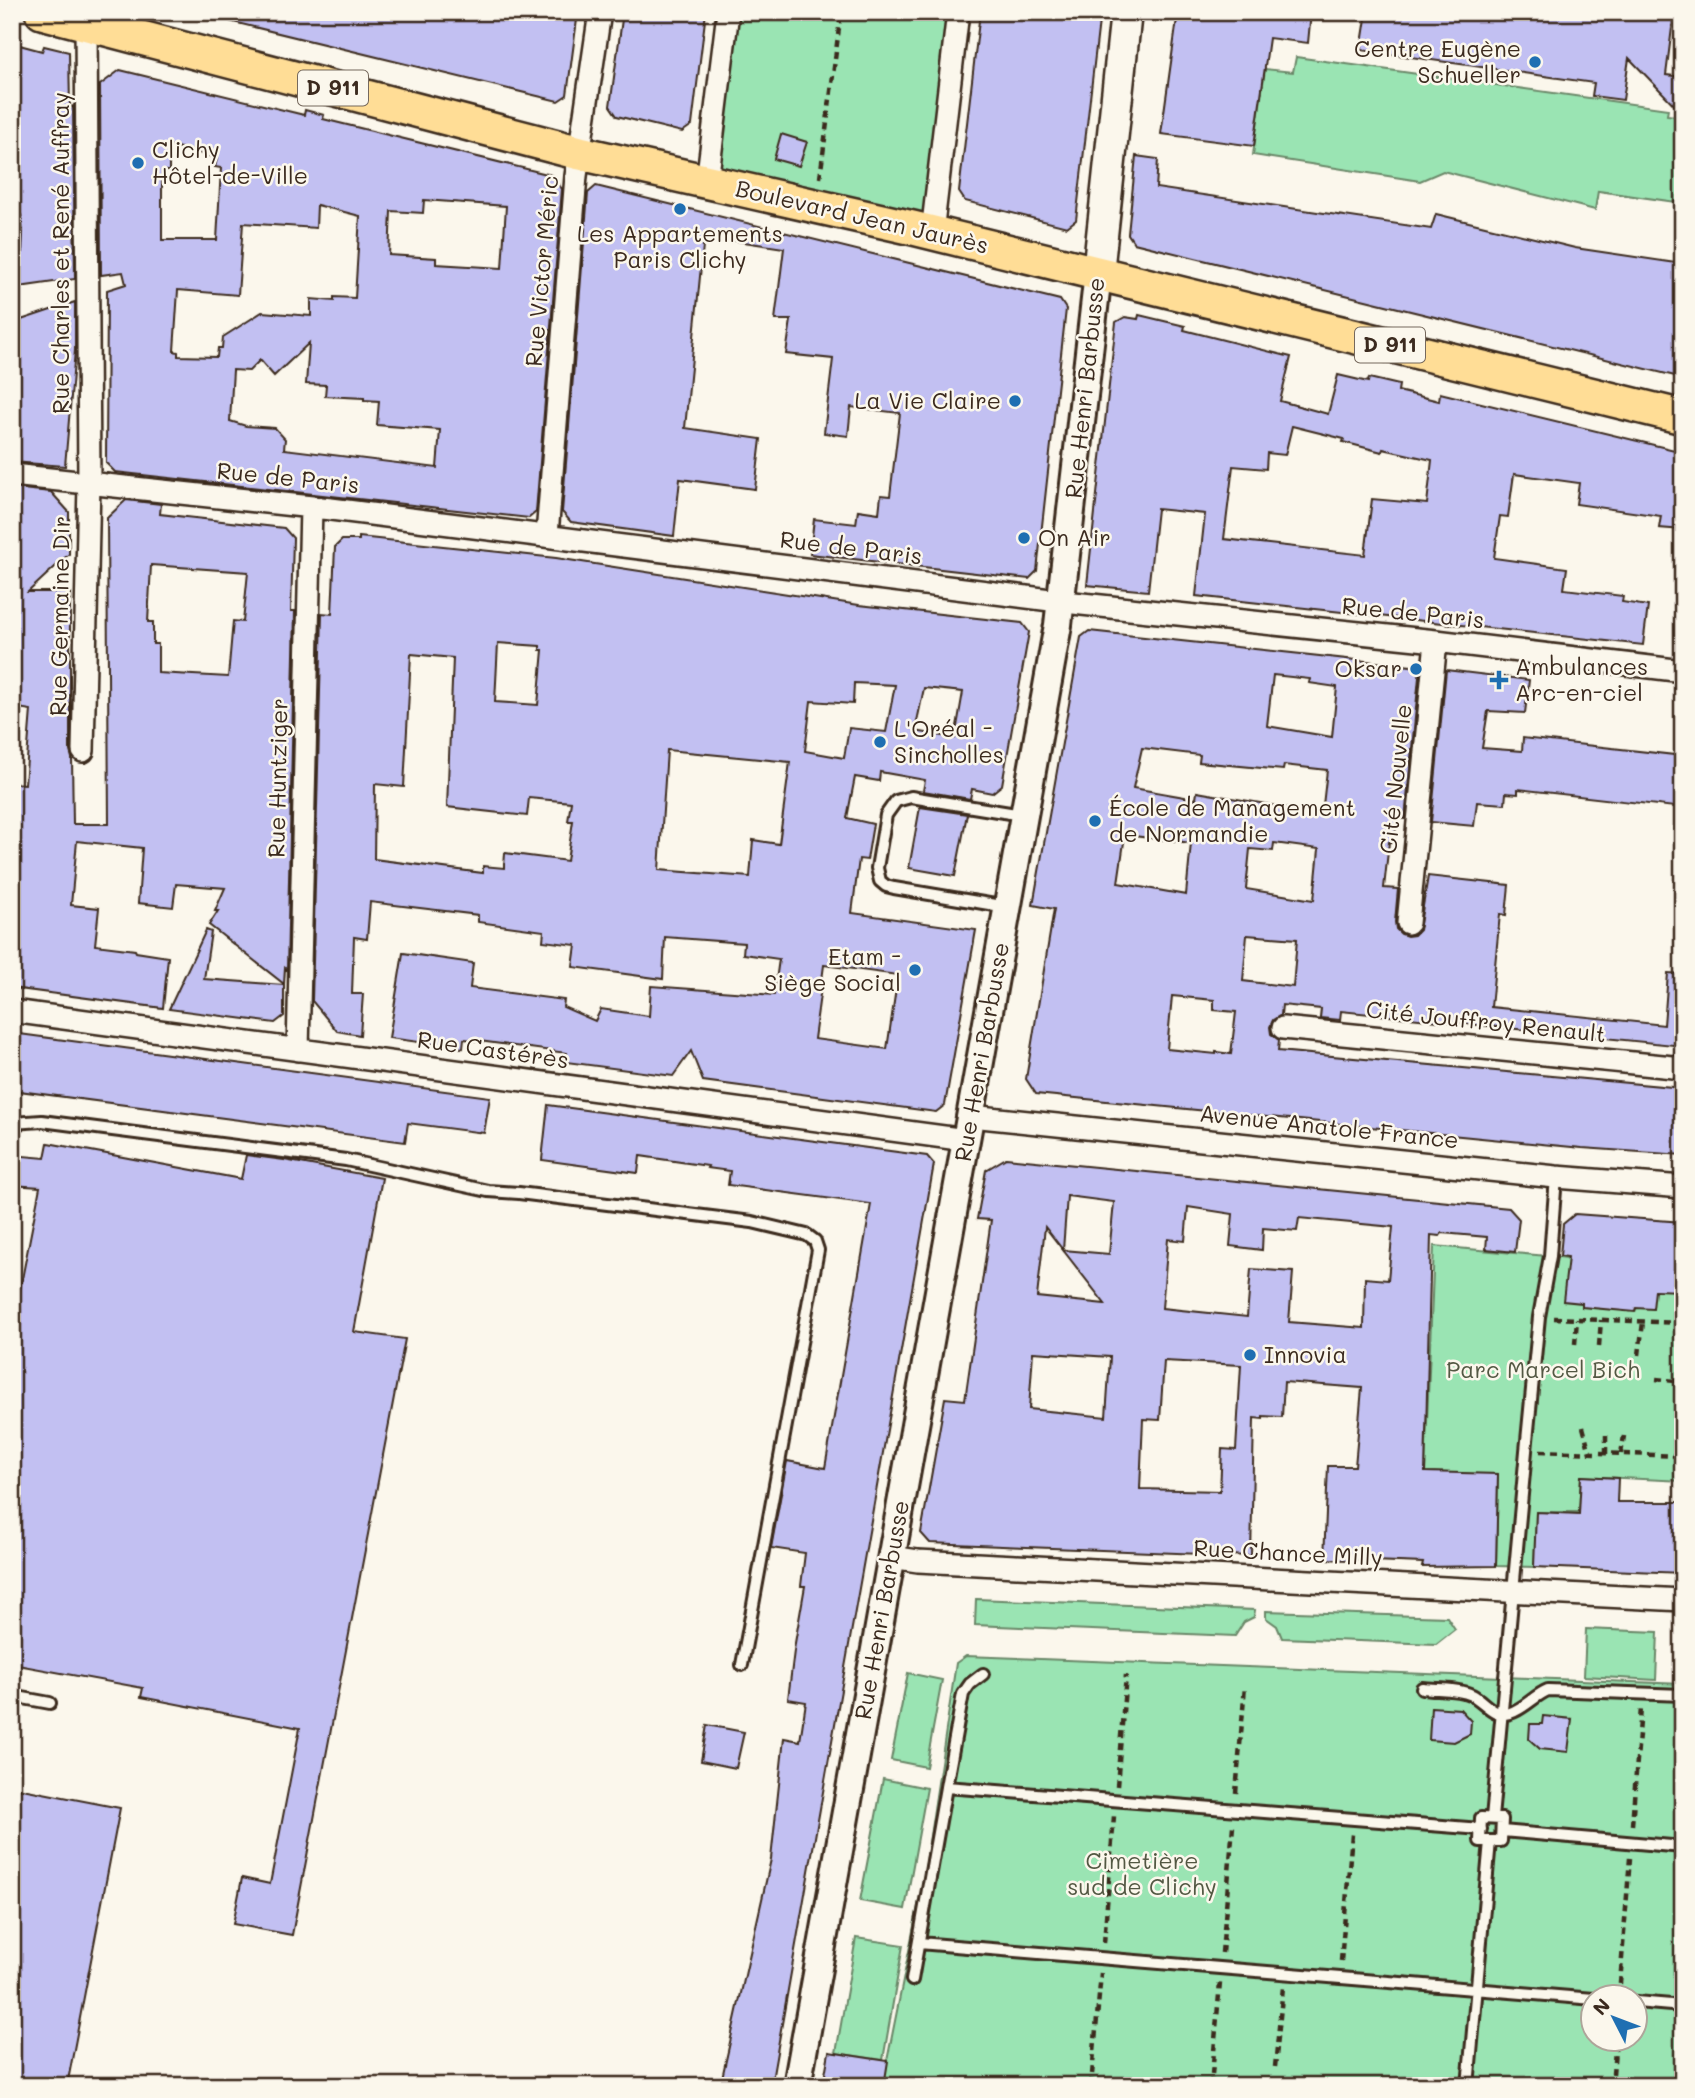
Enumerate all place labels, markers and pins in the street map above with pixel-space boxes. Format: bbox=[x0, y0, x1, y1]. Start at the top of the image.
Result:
place label: Centre Eugène Schueller bbox=[1354, 33, 1521, 89]
marker: Centre Eugène Schueller bbox=[1527, 54, 1543, 70]
place label: Clichy Hôtel-de-Ville bbox=[152, 134, 308, 190]
marker: Clichy Hôtel-de-Ville bbox=[130, 155, 146, 171]
marker: Les Appartements Paris Clichy bbox=[672, 201, 688, 217]
place label: Les Appartements Paris Clichy bbox=[577, 218, 783, 274]
place label: La Vie Claire bbox=[854, 385, 1001, 415]
marker: La Vie Claire bbox=[1007, 393, 1023, 409]
place label: On Air bbox=[1038, 522, 1111, 552]
marker: On Air bbox=[1016, 530, 1032, 546]
place label: Ambulances Arc-en-ciel bbox=[1515, 651, 1648, 707]
place label: Oksar bbox=[1335, 653, 1402, 683]
marker: Oksar bbox=[1408, 661, 1424, 677]
marker: Ambulances Arc-en-ciel bbox=[1489, 670, 1509, 690]
place label: L'Oréal - Sincholles bbox=[894, 713, 1004, 769]
marker: L'Oréal - Sincholles bbox=[872, 734, 888, 750]
place label: École de Management de Normandie bbox=[1109, 792, 1356, 848]
marker: École de Management de Normandie bbox=[1087, 813, 1103, 829]
place label: Etam - Siège Social bbox=[764, 941, 901, 997]
marker: Etam - Siège Social bbox=[907, 962, 923, 978]
place label: Innovia bbox=[1264, 1339, 1347, 1369]
marker: Innovia bbox=[1242, 1347, 1258, 1363]

